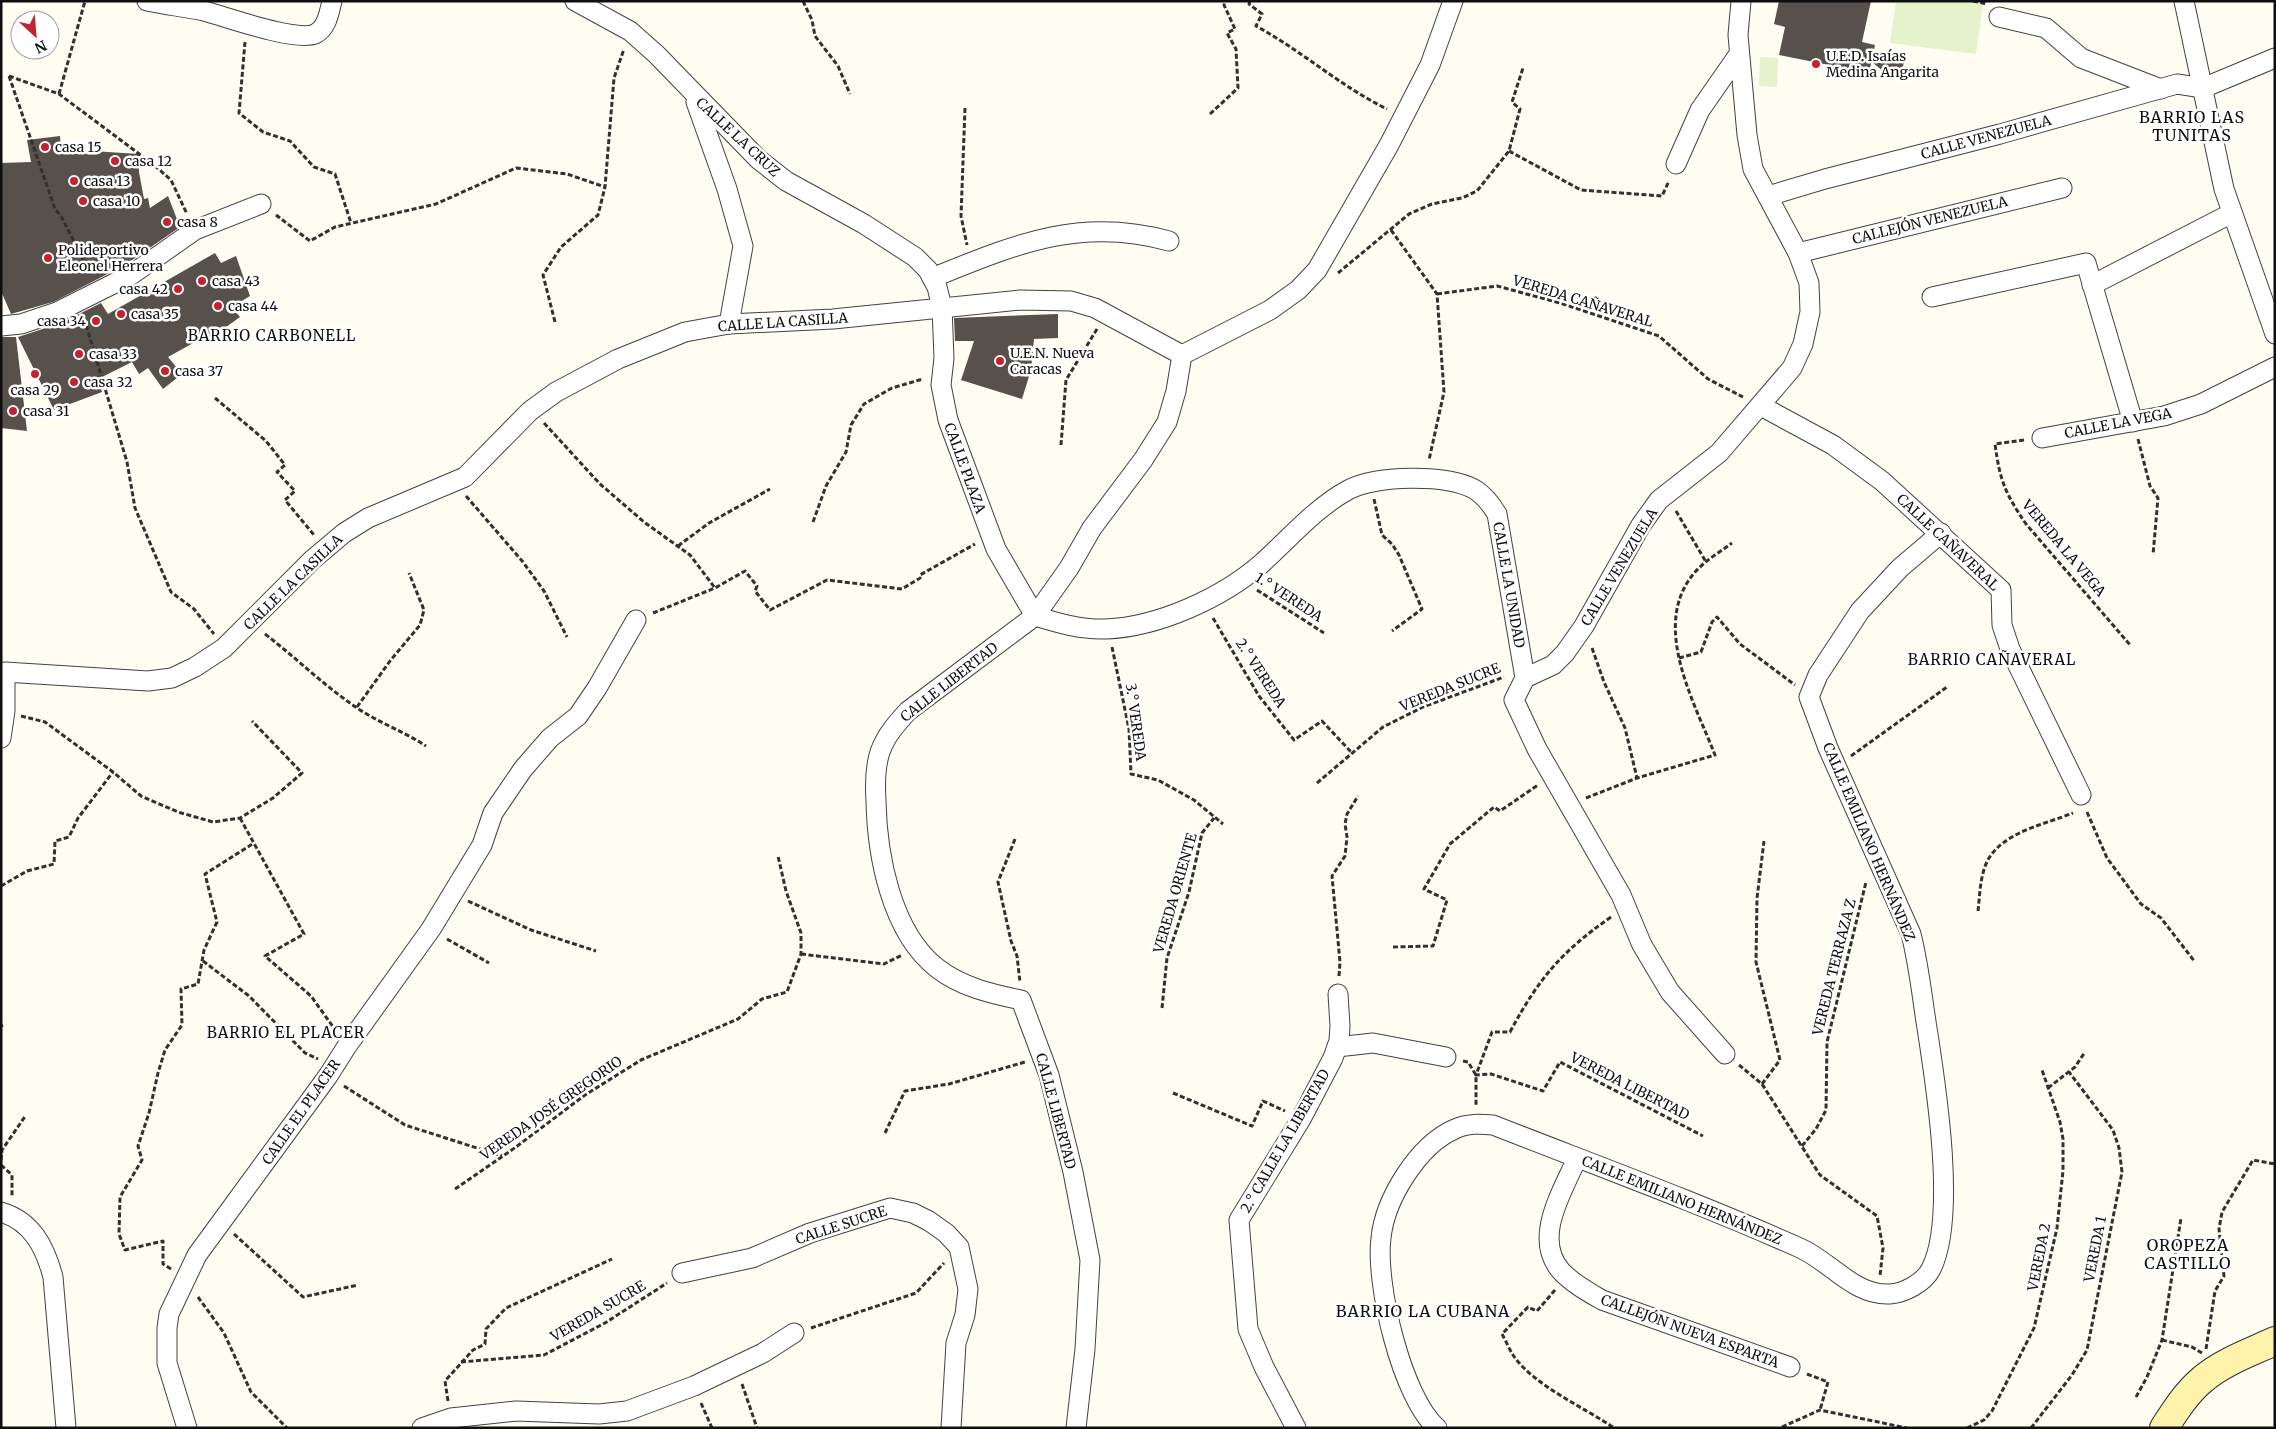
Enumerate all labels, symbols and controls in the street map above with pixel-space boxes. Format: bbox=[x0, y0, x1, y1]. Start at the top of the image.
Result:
north arrow bbox=[10, 10, 60, 60]
text: N bbox=[32, 36, 50, 57]
place label: U.E.D. Isaías Medina Angarita bbox=[1826, 47, 1940, 81]
marker: U.E.D. Isaías Medina Angarita bbox=[1810, 58, 1822, 70]
street label: CALLE LA CRUZ bbox=[692, 93, 784, 181]
district label: BARRIO LAS TUNITAS bbox=[2139, 107, 2245, 145]
street label: CALLE VENEZUELA bbox=[1919, 111, 2053, 163]
place label: casa 15 bbox=[55, 138, 102, 156]
marker: casa 15 bbox=[39, 141, 51, 153]
place label: casa 12 bbox=[125, 152, 172, 170]
marker: casa 12 bbox=[109, 155, 121, 167]
place label: casa 13 bbox=[84, 172, 131, 190]
marker: casa 13 bbox=[68, 175, 80, 187]
place label: casa 10 bbox=[93, 192, 140, 210]
street label: CALLEJÓN VENEZUELA bbox=[1850, 192, 2010, 248]
marker: casa 10 bbox=[77, 195, 89, 207]
place label: casa 8 bbox=[177, 213, 218, 231]
marker: casa 8 bbox=[161, 216, 173, 228]
place label: Polideportivo Eleonel Herrera bbox=[58, 241, 163, 275]
marker: Polideportivo Eleonel Herrera bbox=[42, 252, 54, 264]
street label: VEREDA CAÑAVERAL bbox=[1510, 271, 1656, 331]
place label: casa 43 bbox=[212, 272, 260, 290]
marker: casa 43 bbox=[196, 275, 208, 287]
place label: casa 42 bbox=[119, 280, 168, 298]
marker: casa 42 bbox=[172, 283, 184, 295]
place label: casa 44 bbox=[228, 297, 278, 315]
marker: casa 44 bbox=[212, 300, 224, 312]
place label: casa 35 bbox=[131, 305, 179, 323]
marker: casa 35 bbox=[115, 308, 127, 320]
street label: CALLE LA CASILLA bbox=[717, 308, 849, 336]
place label: casa 34 bbox=[37, 312, 86, 330]
marker: casa 34 bbox=[90, 315, 102, 327]
district label: BARRIO CARBONELL bbox=[188, 326, 356, 345]
place label: U.E.N. Nueva Caracas bbox=[1010, 344, 1095, 378]
place label: casa 33 bbox=[89, 345, 137, 363]
marker: casa 33 bbox=[73, 348, 85, 360]
marker: U.E.N. Nueva Caracas bbox=[994, 355, 1006, 367]
place label: casa 37 bbox=[175, 362, 223, 380]
marker: casa 37 bbox=[159, 365, 171, 377]
marker: casa 29 bbox=[29, 368, 41, 380]
place label: casa 32 bbox=[84, 373, 132, 391]
marker: casa 32 bbox=[68, 376, 80, 388]
place label: casa 29 bbox=[10, 381, 60, 399]
place label: casa 31 bbox=[23, 402, 69, 420]
street label: CALLE LA VEGA bbox=[2063, 404, 2173, 442]
marker: casa 31 bbox=[7, 405, 19, 417]
street label: CALLE PLAZA bbox=[940, 420, 990, 516]
street label: CALLE CAÑAVERAL bbox=[1893, 490, 2003, 594]
street label: VEREDA LA VEGA bbox=[2018, 495, 2110, 600]
street label: CALLE VENEZUELA bbox=[1577, 505, 1661, 629]
street label: CALLE LA UNIDAD bbox=[1489, 521, 1529, 650]
street label: CALLE LA CASILLA bbox=[240, 530, 346, 634]
street label: 1.° VEREDA bbox=[1252, 569, 1326, 626]
street label: 2.° VEREDA bbox=[1232, 635, 1290, 711]
street label: CALLE LIBERTAD bbox=[897, 638, 1002, 726]
district label: BARRIO CAÑAVERAL bbox=[1908, 650, 2076, 669]
street label: VEREDA SUCRE bbox=[1396, 659, 1503, 716]
street label: 3.° VEREDA bbox=[1122, 682, 1150, 762]
street label: CALLE EMILIANO HERNÁNDEZ bbox=[1819, 740, 1919, 944]
street label: VEREDA ORIENTE bbox=[1149, 831, 1201, 956]
street label: VEREDA TERRAZA Z bbox=[1808, 897, 1860, 1038]
district label: BARRIO EL PLACER bbox=[207, 1023, 365, 1042]
street label: VEREDA LIBERTAD bbox=[1567, 1048, 1693, 1124]
street label: CALLE LIBERTAD bbox=[1032, 1051, 1080, 1171]
street label: VEREDA JOSÉ GREGORIO bbox=[476, 1052, 626, 1165]
street label: CALLE EL PLACER bbox=[258, 1056, 344, 1168]
street label: 2.° CALLE LA LIBERTAD bbox=[1236, 1065, 1334, 1216]
street label: CALLE EMILIANO HERNÁNDEZ bbox=[1579, 1152, 1785, 1248]
street label: CALLE SUCRE bbox=[793, 1202, 889, 1248]
street label: VEREDA 1 bbox=[2080, 1215, 2110, 1284]
street label: VEREDA 2 bbox=[2023, 1222, 2054, 1293]
district label: OROPEZA CASTILLO bbox=[2144, 1235, 2232, 1273]
street label: VEREDA SUCRE bbox=[546, 1276, 649, 1346]
street label: CALLEJÓN NUEVA ESPARTA bbox=[1598, 1290, 1782, 1372]
district label: BARRIO LA CUBANA bbox=[1336, 1301, 1510, 1321]

